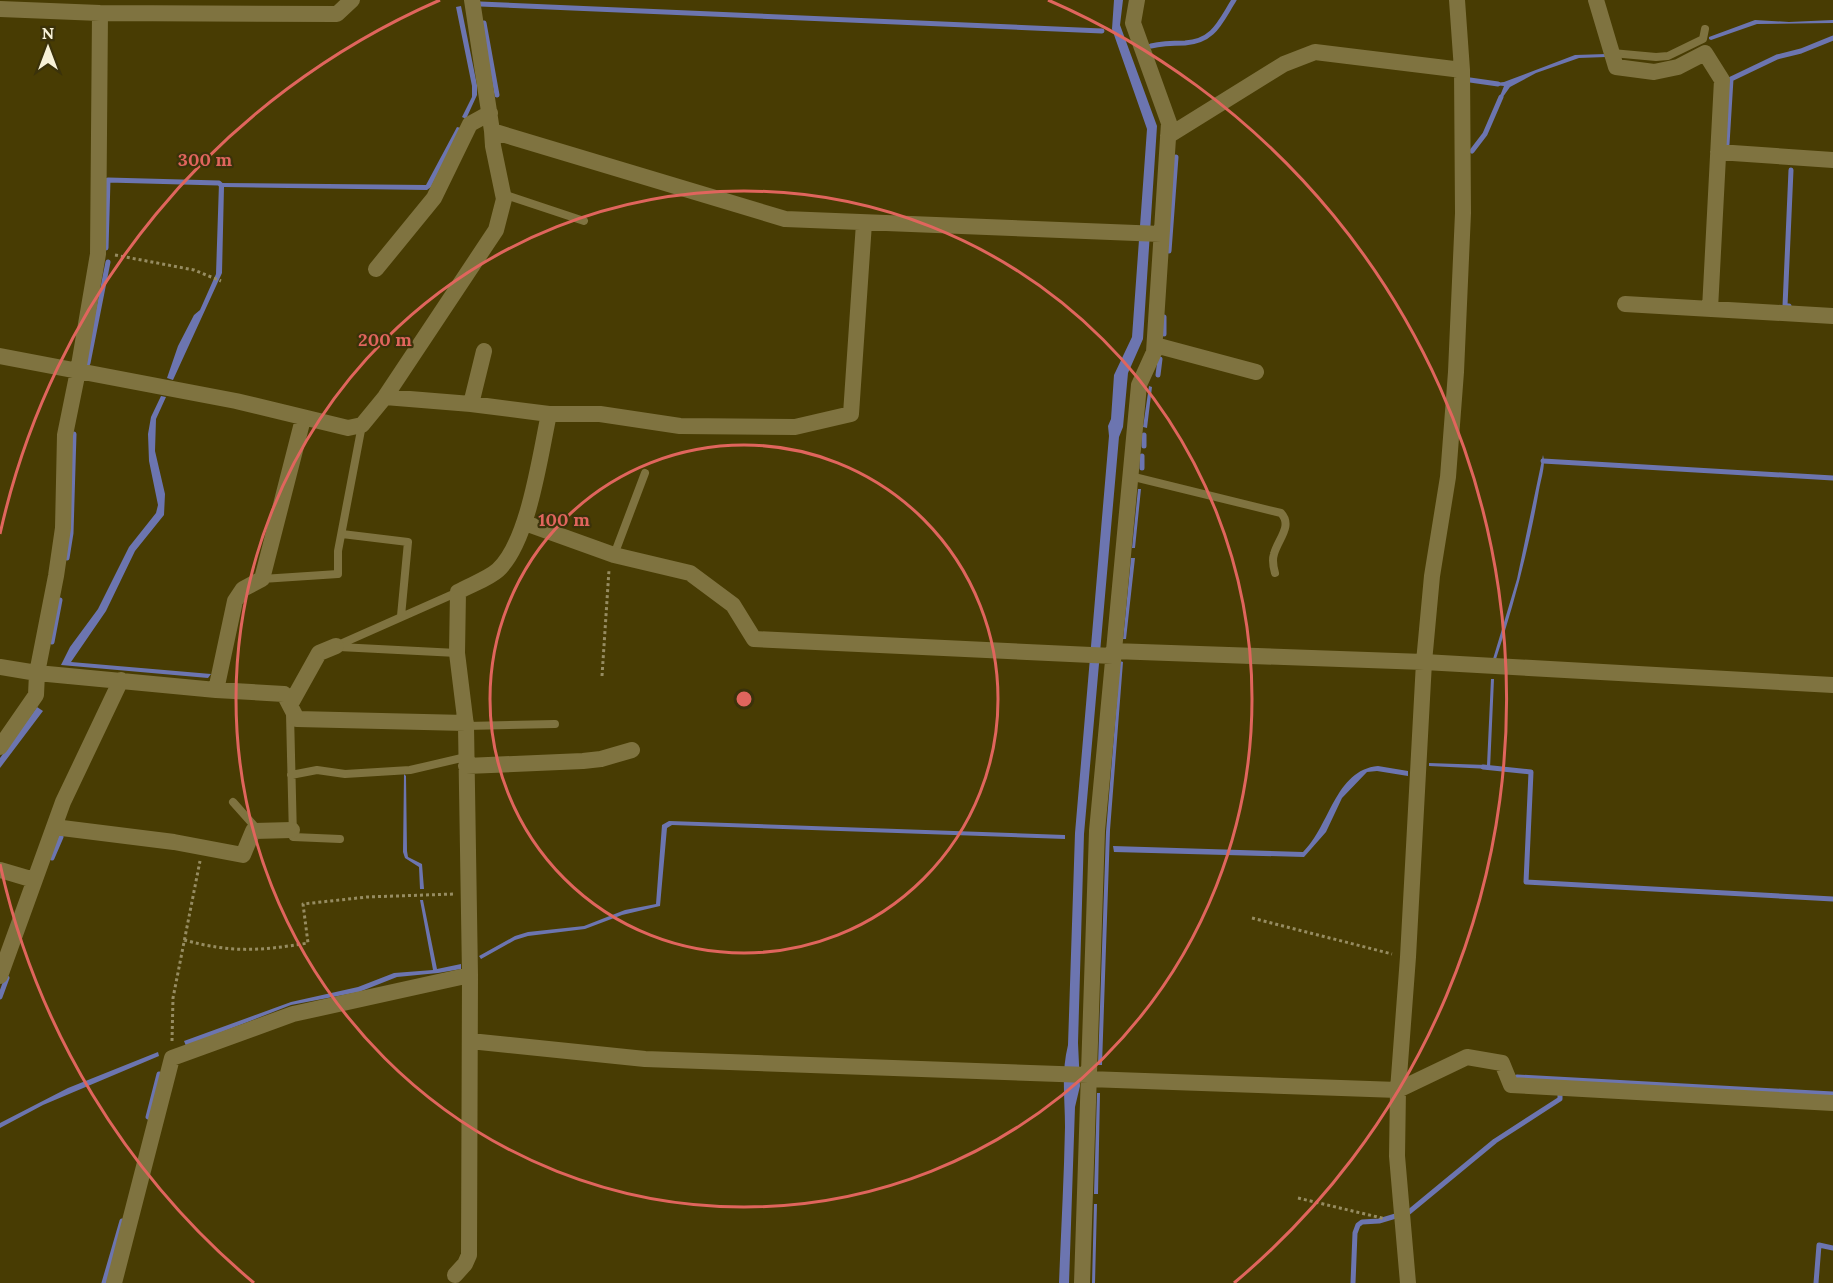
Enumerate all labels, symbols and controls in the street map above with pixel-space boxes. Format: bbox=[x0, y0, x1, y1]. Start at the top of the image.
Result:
north arrow bbox=[18, 18, 78, 78]
text: N bbox=[42, 23, 54, 43]
text: 300 m bbox=[178, 148, 233, 171]
text: 200 m bbox=[358, 328, 412, 351]
text: 100 m bbox=[538, 508, 590, 531]
centre of rings bbox=[734, 689, 754, 709]

